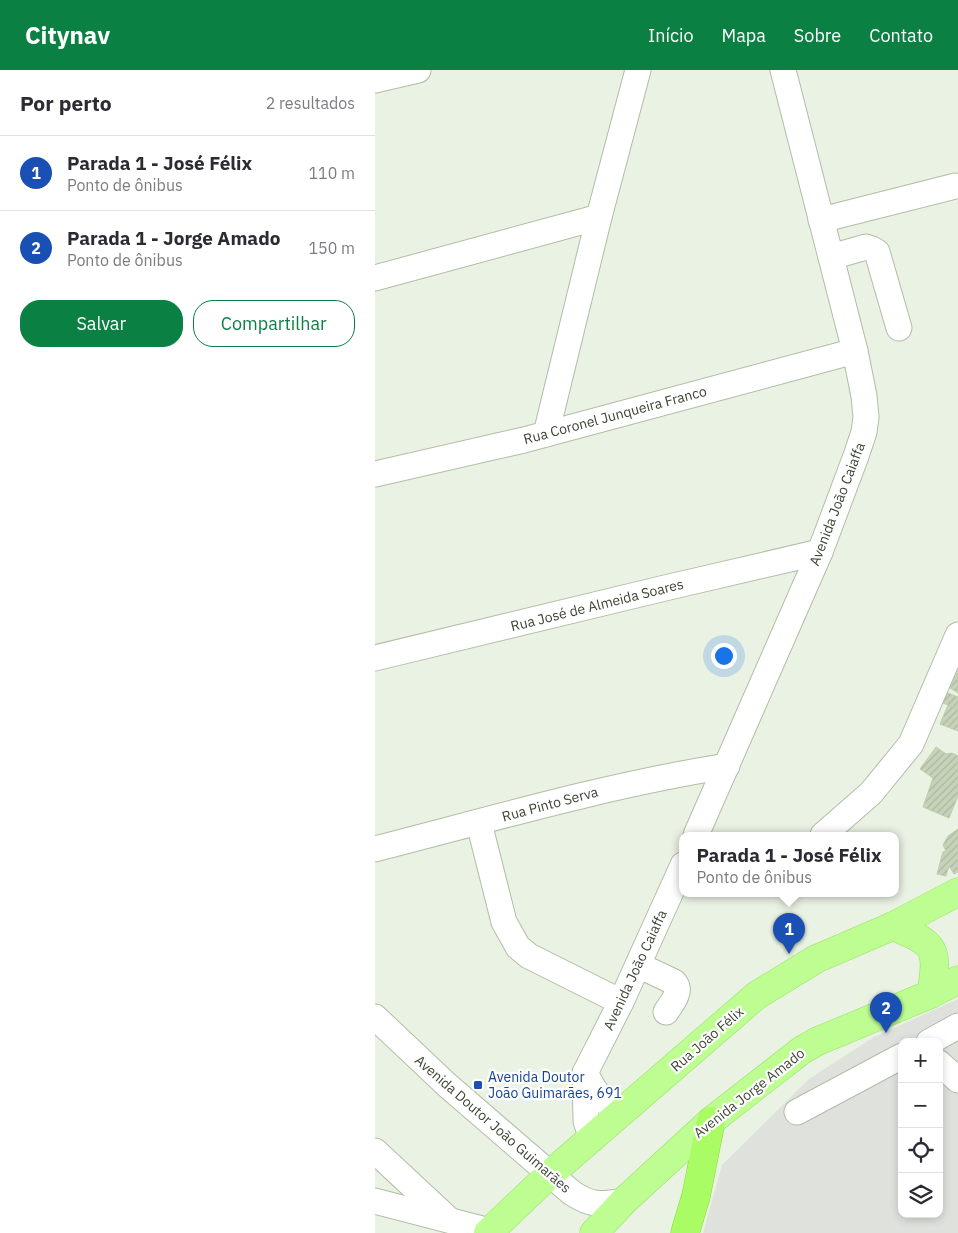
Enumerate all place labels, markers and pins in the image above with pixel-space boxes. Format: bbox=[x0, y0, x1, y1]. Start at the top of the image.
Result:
pin: 1 bbox=[773, 913, 805, 954]
pin: 2 bbox=[870, 992, 902, 1033]
place label: Avenida Doutor João Guimarães, 691 bbox=[488, 1068, 622, 1102]
marker: Avenida Doutor João Guimarães, 691 bbox=[472, 1079, 484, 1091]

